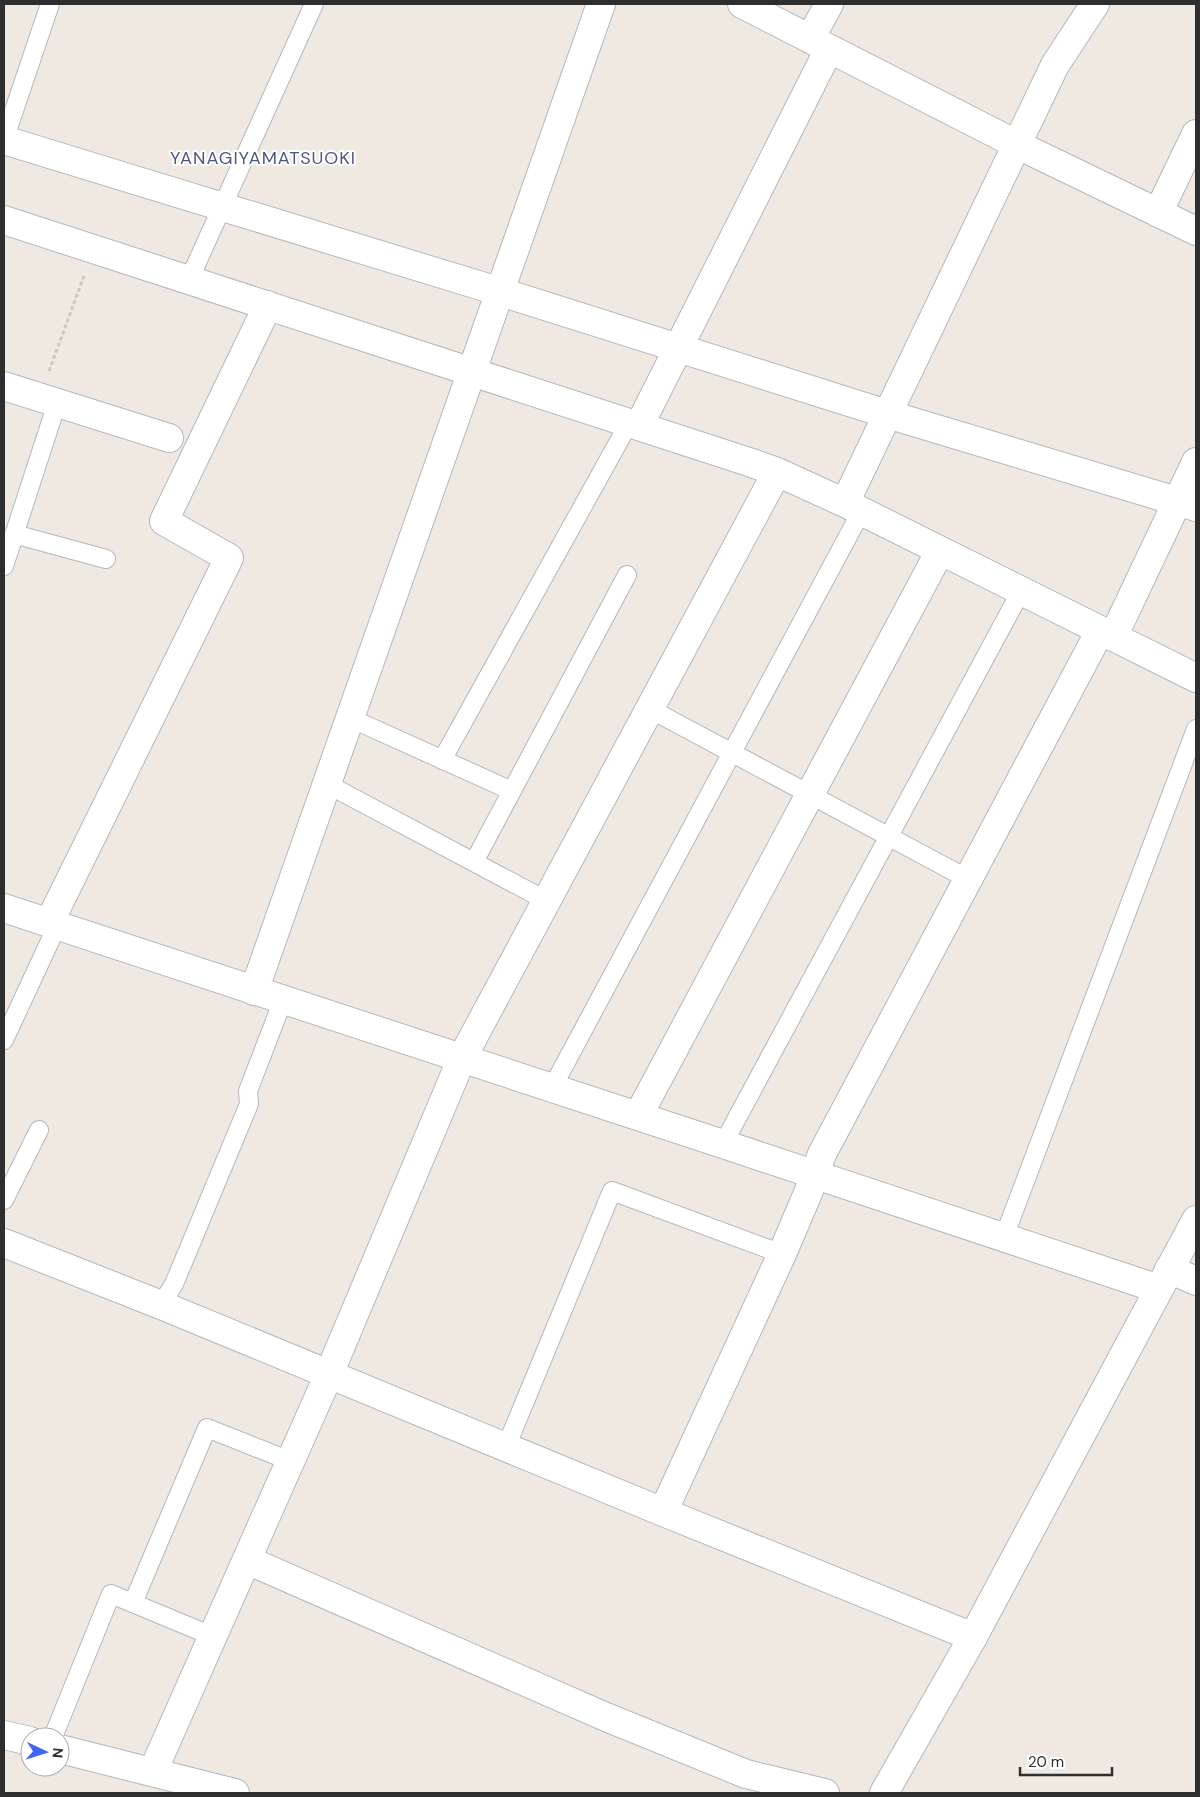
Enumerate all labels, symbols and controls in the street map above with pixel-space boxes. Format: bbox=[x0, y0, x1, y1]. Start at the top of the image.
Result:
district label: YANAGIYAMATSUOKI bbox=[170, 146, 356, 170]
north arrow bbox=[20, 1727, 70, 1777]
scale bar bbox=[1020, 1744, 1112, 1776]
text: N bbox=[49, 1747, 67, 1759]
text: 20 m bbox=[1028, 1752, 1064, 1772]

